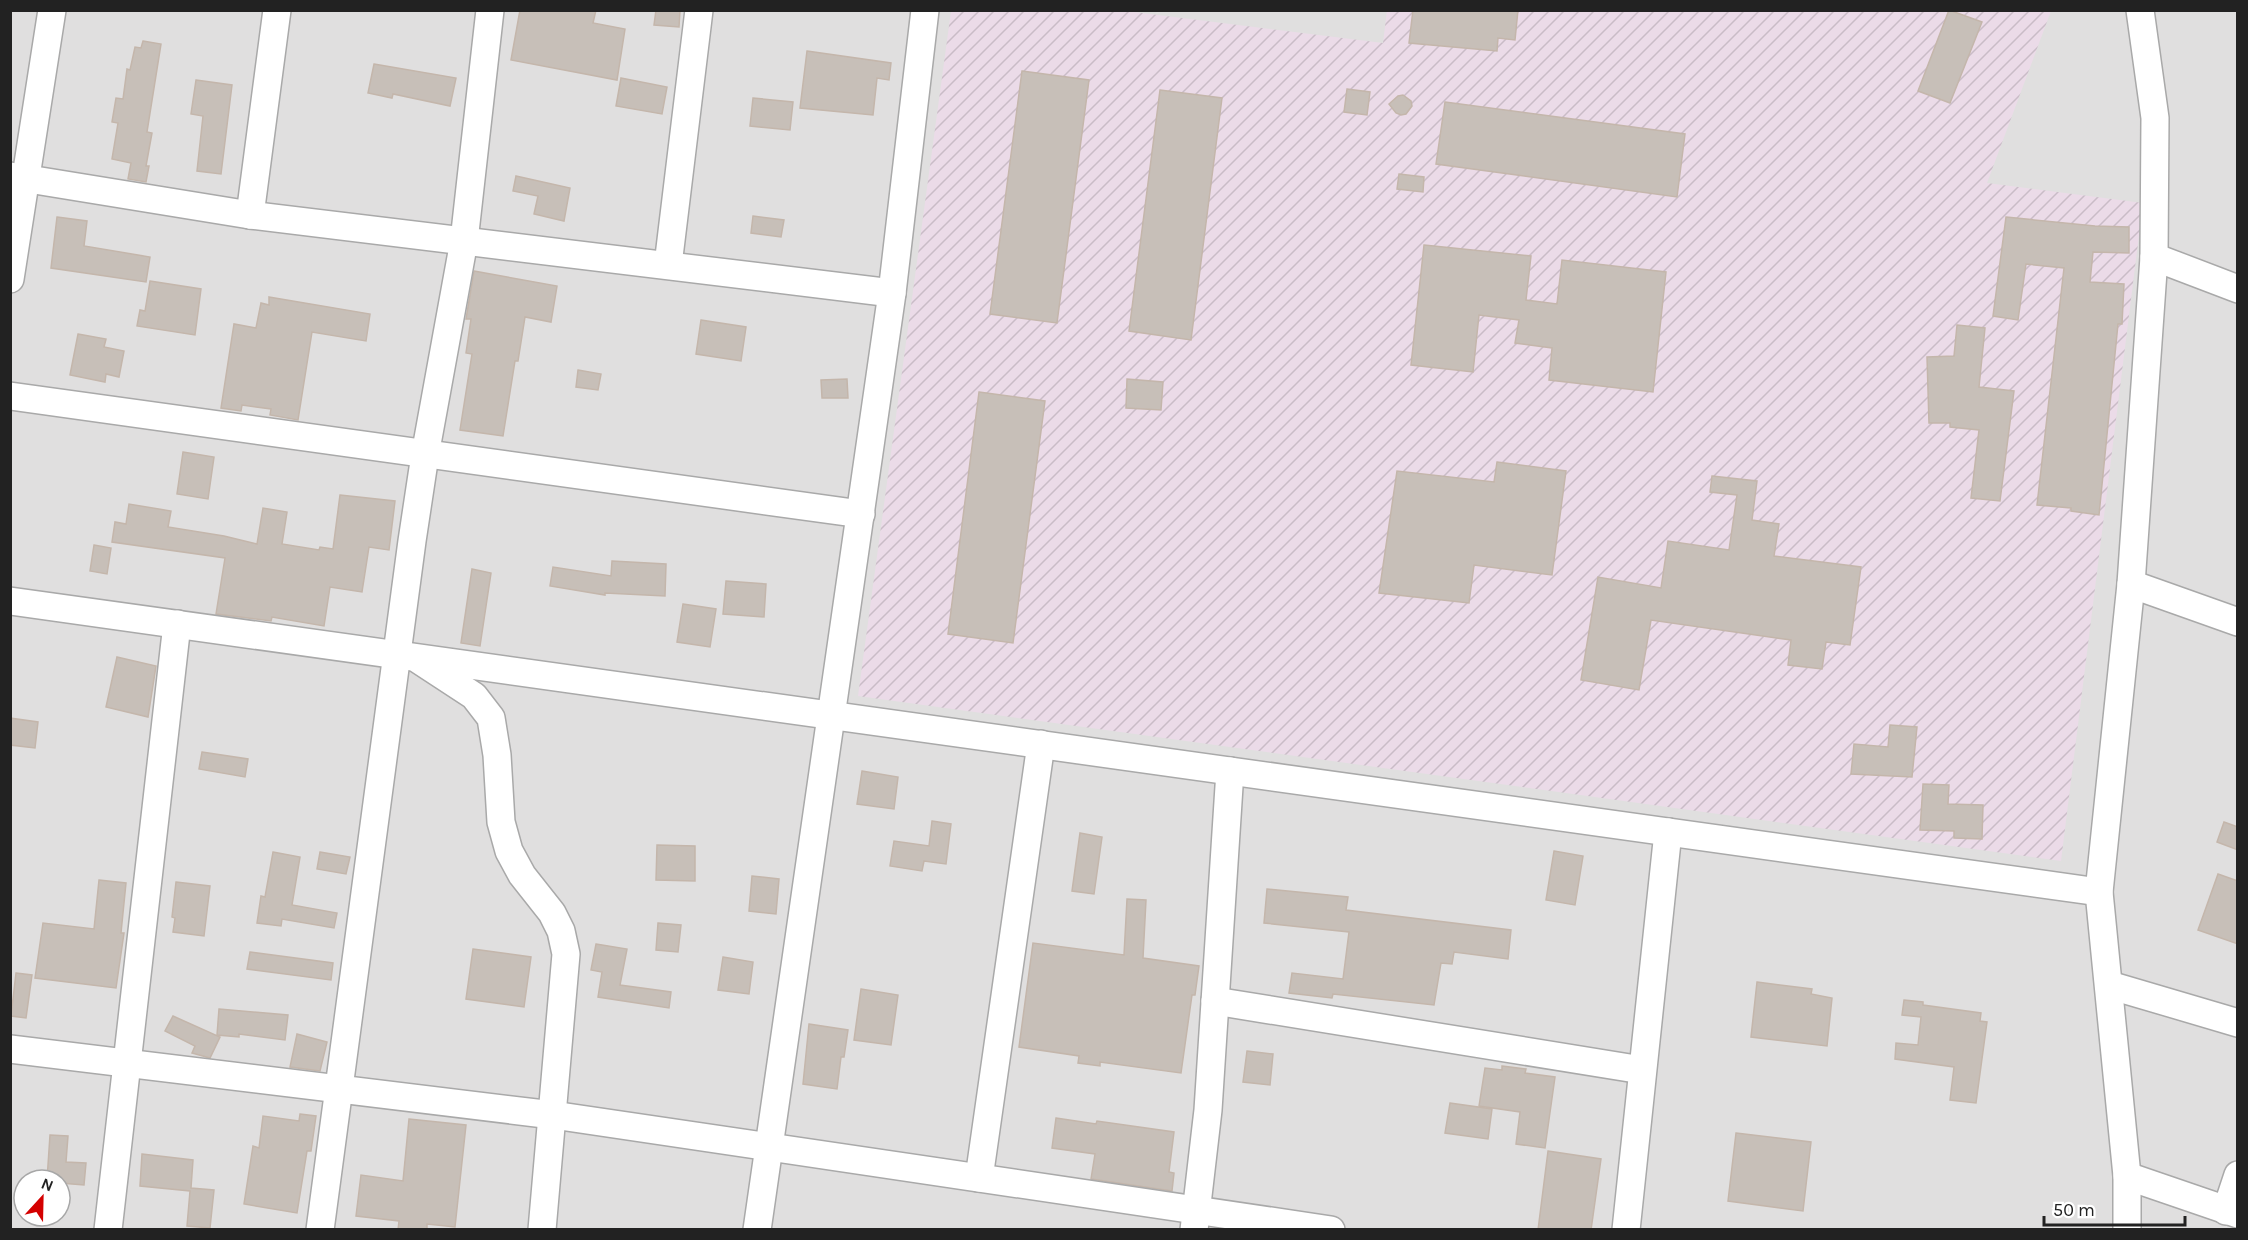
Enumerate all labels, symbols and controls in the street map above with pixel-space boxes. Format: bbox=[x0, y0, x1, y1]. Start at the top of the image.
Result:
north arrow bbox=[12, 1168, 72, 1228]
text: N bbox=[39, 1174, 56, 1196]
scale bar bbox=[2044, 1189, 2185, 1227]
text: 50 m bbox=[2053, 1199, 2095, 1221]

